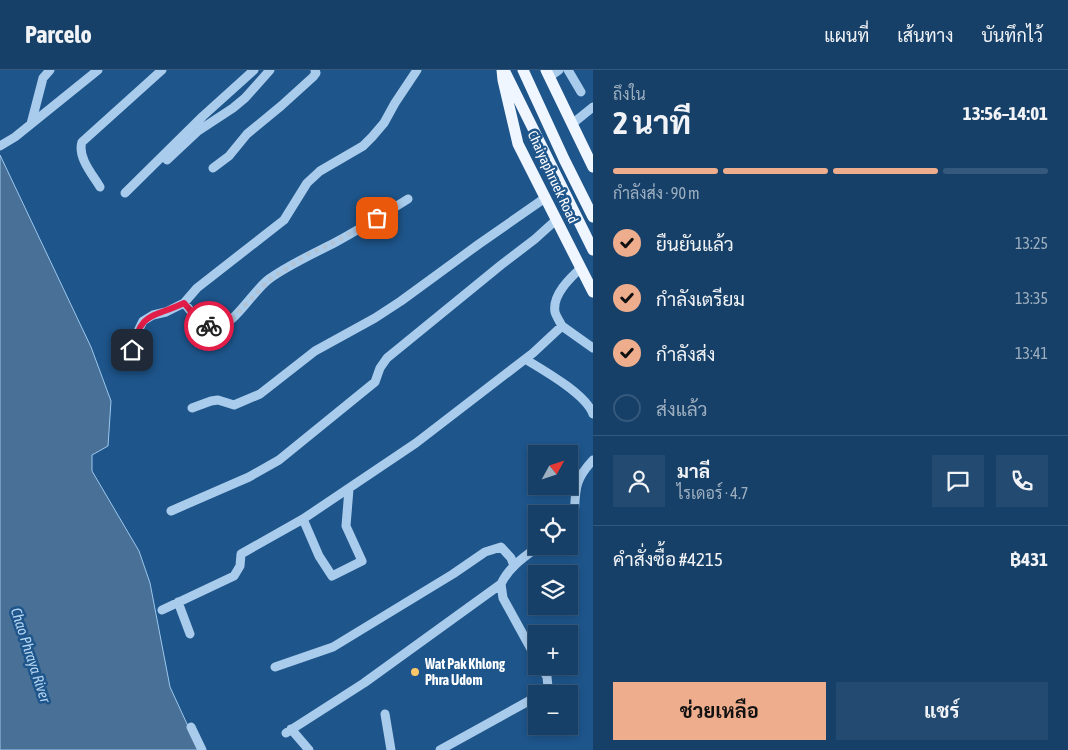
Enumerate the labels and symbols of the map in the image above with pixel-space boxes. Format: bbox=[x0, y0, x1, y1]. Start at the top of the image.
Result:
street label: Chaiyaphruek Road bbox=[525, 128, 581, 226]
pin bbox=[356, 197, 398, 239]
courier bbox=[184, 301, 234, 351]
pin bbox=[111, 329, 153, 371]
north arrow bbox=[528, 445, 578, 495]
water label: Chao Phraya River bbox=[8, 605, 55, 705]
place label: Wat Pak Khlong Phra Udom bbox=[424, 656, 506, 688]
marker: Wat Pak Khlong Phra Udom bbox=[409, 666, 421, 678]

